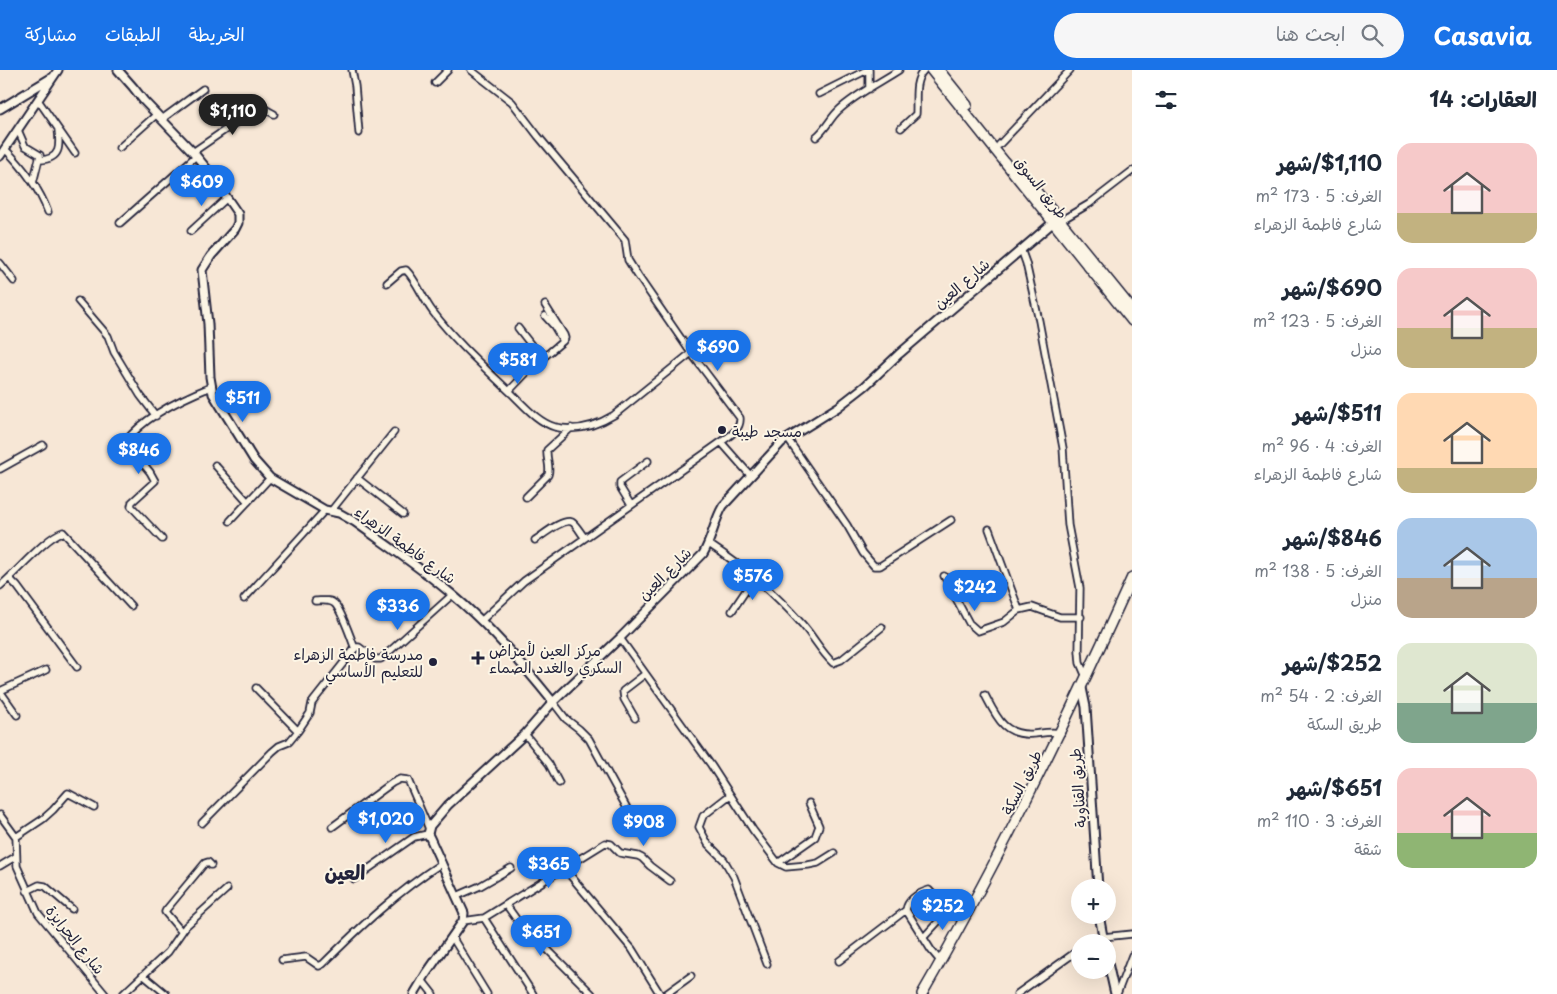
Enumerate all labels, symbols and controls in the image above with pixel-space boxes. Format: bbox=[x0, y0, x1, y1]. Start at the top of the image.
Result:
search box bbox=[1054, 13, 1404, 58]
text: Casavia bbox=[1434, 17, 1532, 53]
text: ابحث هنا bbox=[1276, 19, 1346, 47]
text: مشاركة bbox=[25, 20, 77, 47]
text: الطبقات bbox=[105, 20, 161, 47]
text: الخريطة bbox=[189, 20, 245, 47]
icon: search bbox=[1358, 21, 1386, 49]
text: العقارات: 14 bbox=[1429, 82, 1537, 114]
icon: filters bbox=[1152, 86, 1180, 114]
pin: $1,110 bbox=[192, 93, 274, 136]
text: $1,110 bbox=[210, 98, 256, 122]
text: $1,110/شهر bbox=[1277, 146, 1382, 178]
street label: طريق السوق bbox=[1010, 151, 1074, 223]
icon: home bbox=[1437, 163, 1497, 223]
pin: $609 bbox=[172, 164, 232, 207]
text: $609 bbox=[181, 169, 223, 193]
text: الغرف: 5 · 173 m² bbox=[1255, 183, 1382, 207]
text: شارع فاطمة الزهراء bbox=[1254, 211, 1382, 235]
street label: شارع العين bbox=[928, 252, 994, 314]
text: $690/شهر bbox=[1282, 271, 1382, 303]
icon: home bbox=[1437, 288, 1497, 348]
text: الغرف: 5 · 123 m² bbox=[1253, 308, 1382, 332]
pin: $690 bbox=[688, 330, 748, 372]
text: $690 bbox=[697, 334, 739, 358]
text: منزل bbox=[1350, 336, 1382, 360]
pin: $581 bbox=[488, 342, 548, 385]
text: $581 bbox=[499, 347, 537, 371]
pin: $511 bbox=[213, 380, 273, 423]
text: $511 bbox=[226, 385, 260, 409]
text: $511/شهر bbox=[1293, 396, 1382, 428]
icon: home bbox=[1437, 413, 1497, 473]
place label: مسجد طيبة bbox=[732, 419, 802, 442]
marker: مسجد طيبة bbox=[716, 424, 728, 436]
pin: $846 bbox=[109, 432, 169, 475]
text: الغرف: 4 · 96 m² bbox=[1262, 433, 1382, 457]
text: $846 bbox=[118, 437, 160, 461]
text: شارع فاطمة الزهراء bbox=[1254, 461, 1382, 485]
street label: شارع فاطمة الزهراء bbox=[351, 499, 461, 589]
text: $846/شهر bbox=[1284, 521, 1382, 553]
icon: home bbox=[1437, 538, 1497, 598]
street label: شارع العين bbox=[632, 541, 696, 605]
pin: $576 bbox=[723, 558, 783, 601]
text: الغرف: 5 · 138 m² bbox=[1254, 558, 1382, 582]
text: $576 bbox=[733, 563, 773, 587]
pin: $242 bbox=[945, 570, 1005, 612]
text: $242 bbox=[954, 574, 996, 598]
text: منزل bbox=[1350, 586, 1382, 610]
pin: $336 bbox=[368, 588, 428, 631]
text: $336 bbox=[377, 593, 419, 617]
place label: مركز العين لأمراض السكري والغدد الصماء bbox=[489, 638, 622, 679]
place label: مدرسة فاطمة الزهراء للتعليم الأساسي bbox=[293, 642, 423, 685]
text: $252/شهر bbox=[1283, 646, 1382, 678]
marker: مركز العين لأمراض السكري والغدد الصماء bbox=[471, 651, 485, 665]
marker: مدرسة فاطمة الزهراء للتعليم الأساسي bbox=[427, 656, 439, 668]
icon: home bbox=[1437, 663, 1497, 723]
text: الغرف: 2 · 54 m² bbox=[1260, 683, 1382, 707]
text: طريق السكة bbox=[1307, 711, 1382, 735]
street label: طريق السكة bbox=[995, 746, 1047, 818]
street label: طريق القناوية bbox=[1063, 747, 1091, 829]
text: $651/شهر bbox=[1288, 771, 1382, 803]
icon: home bbox=[1437, 788, 1497, 848]
pin: $1,020 bbox=[345, 802, 427, 844]
pin: $908 bbox=[614, 804, 674, 847]
text: $1,020 bbox=[358, 806, 414, 830]
text: الغرف: 3 · 110 m² bbox=[1257, 808, 1382, 832]
text: $908 bbox=[623, 809, 665, 833]
text: شقة bbox=[1354, 836, 1382, 860]
pin: $365 bbox=[519, 846, 579, 889]
text: $365 bbox=[528, 851, 570, 875]
district label: العين bbox=[325, 857, 365, 887]
map controls bbox=[1071, 879, 1116, 979]
button: + bbox=[1071, 879, 1116, 924]
pin: $252 bbox=[913, 888, 973, 931]
text: $252 bbox=[922, 893, 964, 917]
street label: شارع الحرايزة bbox=[41, 899, 111, 979]
pin: $651 bbox=[511, 914, 571, 957]
text: $651 bbox=[522, 919, 560, 943]
button: − bbox=[1071, 934, 1116, 979]

